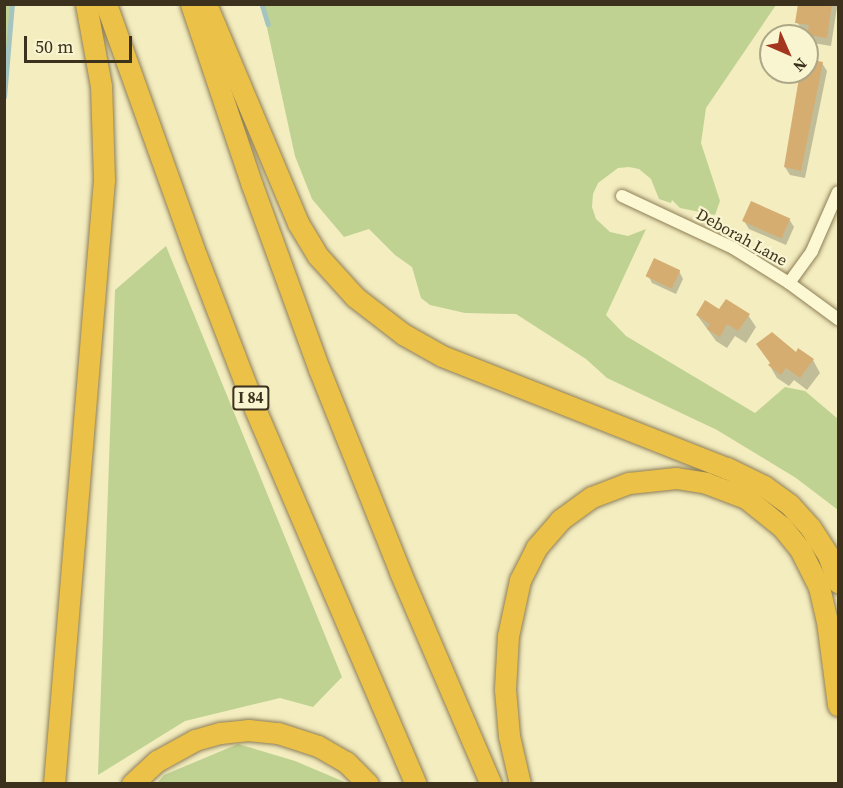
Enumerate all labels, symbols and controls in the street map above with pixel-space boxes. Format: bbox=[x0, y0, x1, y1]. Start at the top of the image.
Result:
scale bar bbox=[27, 24, 135, 62]
north arrow bbox=[759, 24, 819, 84]
text: 50 m bbox=[35, 34, 73, 59]
text: N bbox=[788, 53, 812, 77]
street label: Deborah Lane bbox=[693, 204, 791, 270]
road number: I 84 bbox=[232, 386, 270, 410]

